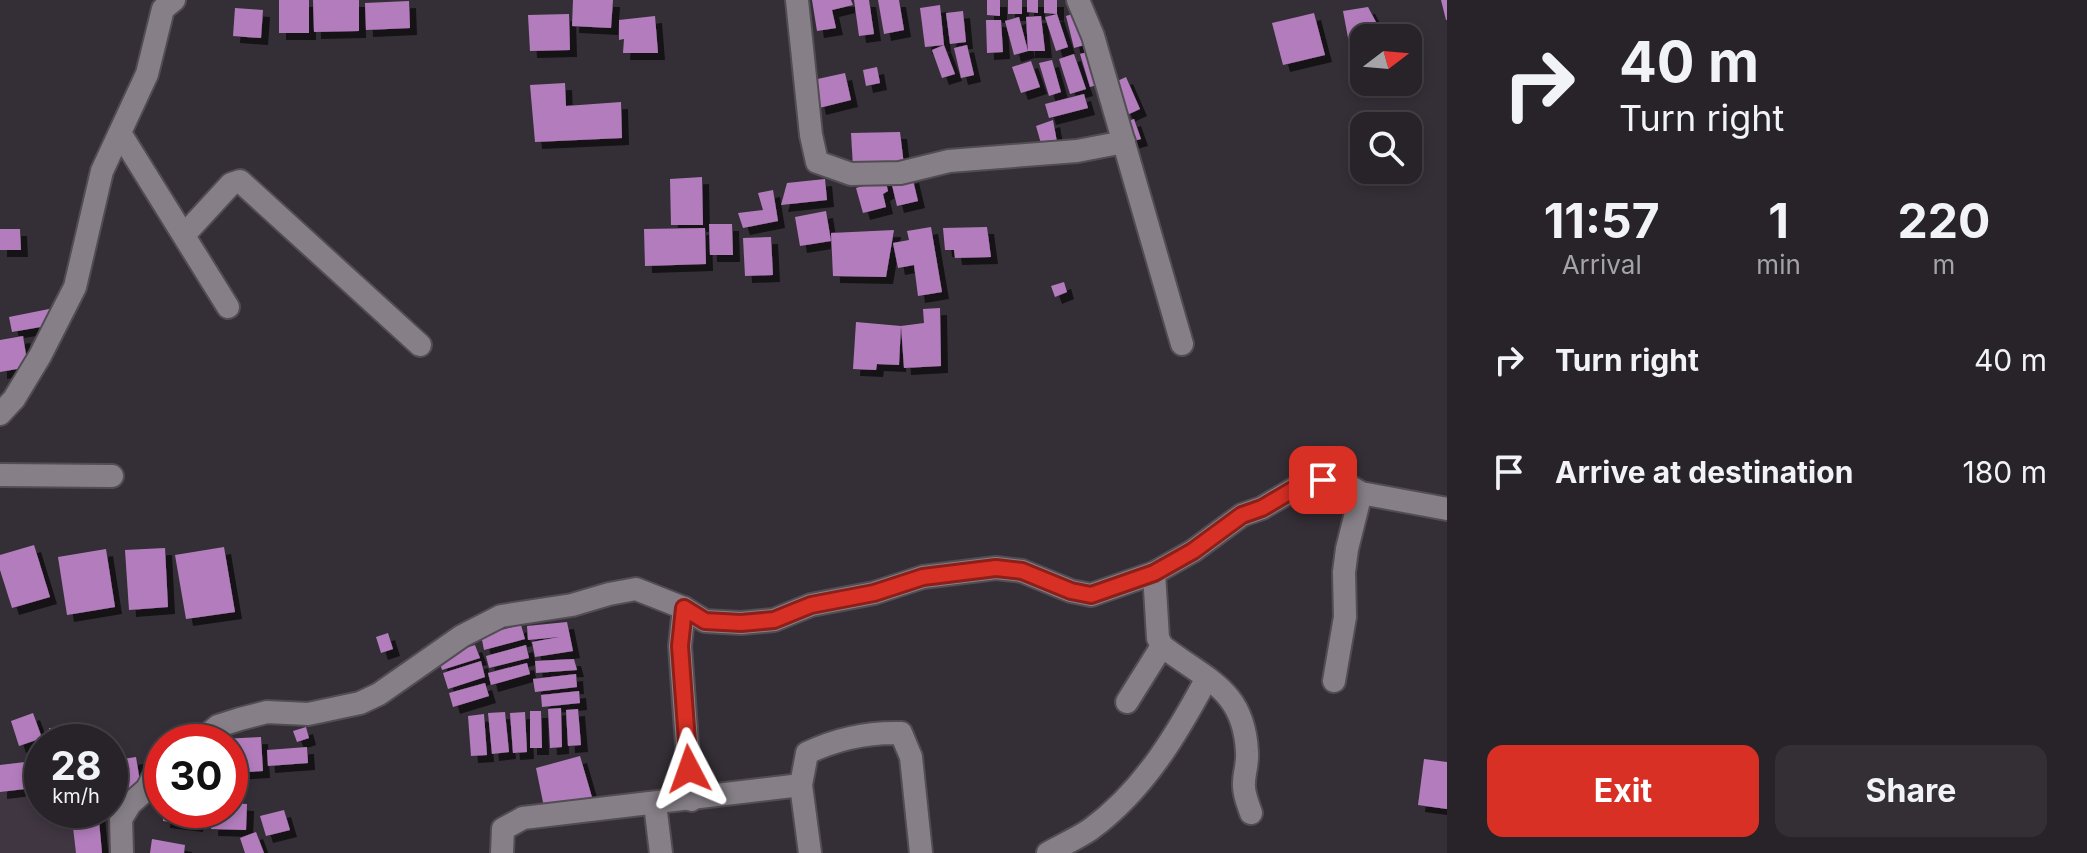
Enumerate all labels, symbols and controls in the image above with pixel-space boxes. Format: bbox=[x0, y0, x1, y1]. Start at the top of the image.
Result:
north arrow bbox=[1350, 24, 1422, 96]
map controls bbox=[1350, 24, 1422, 184]
text: 40 m bbox=[1619, 28, 1759, 96]
icon: right bbox=[1487, 32, 1591, 136]
text: Turn right bbox=[1619, 96, 1784, 140]
button: search bbox=[1350, 112, 1422, 184]
text: 11:57 bbox=[1544, 191, 1660, 250]
text: 1 bbox=[1768, 191, 1789, 250]
text: 220 bbox=[1897, 191, 1990, 250]
text: Arrival bbox=[1562, 249, 1642, 280]
text: min bbox=[1756, 249, 1801, 280]
text: m bbox=[1933, 249, 1955, 280]
icon: right bbox=[1487, 338, 1531, 382]
text: Turn right bbox=[1555, 342, 1699, 378]
text: 40 m bbox=[1974, 342, 2047, 378]
pin bbox=[1289, 446, 1357, 514]
icon: arrive bbox=[1487, 450, 1531, 494]
text: Arrive at destination bbox=[1555, 454, 1853, 490]
text: 180 m bbox=[1963, 454, 2047, 490]
icon: arrive bbox=[1301, 458, 1345, 502]
speed limit sign: 30 bbox=[144, 724, 248, 828]
position arrow bbox=[647, 727, 731, 811]
text: 28 bbox=[50, 741, 102, 790]
button: Exit bbox=[1487, 745, 1759, 837]
button: Share bbox=[1775, 745, 2047, 837]
text: km/h bbox=[52, 784, 100, 808]

